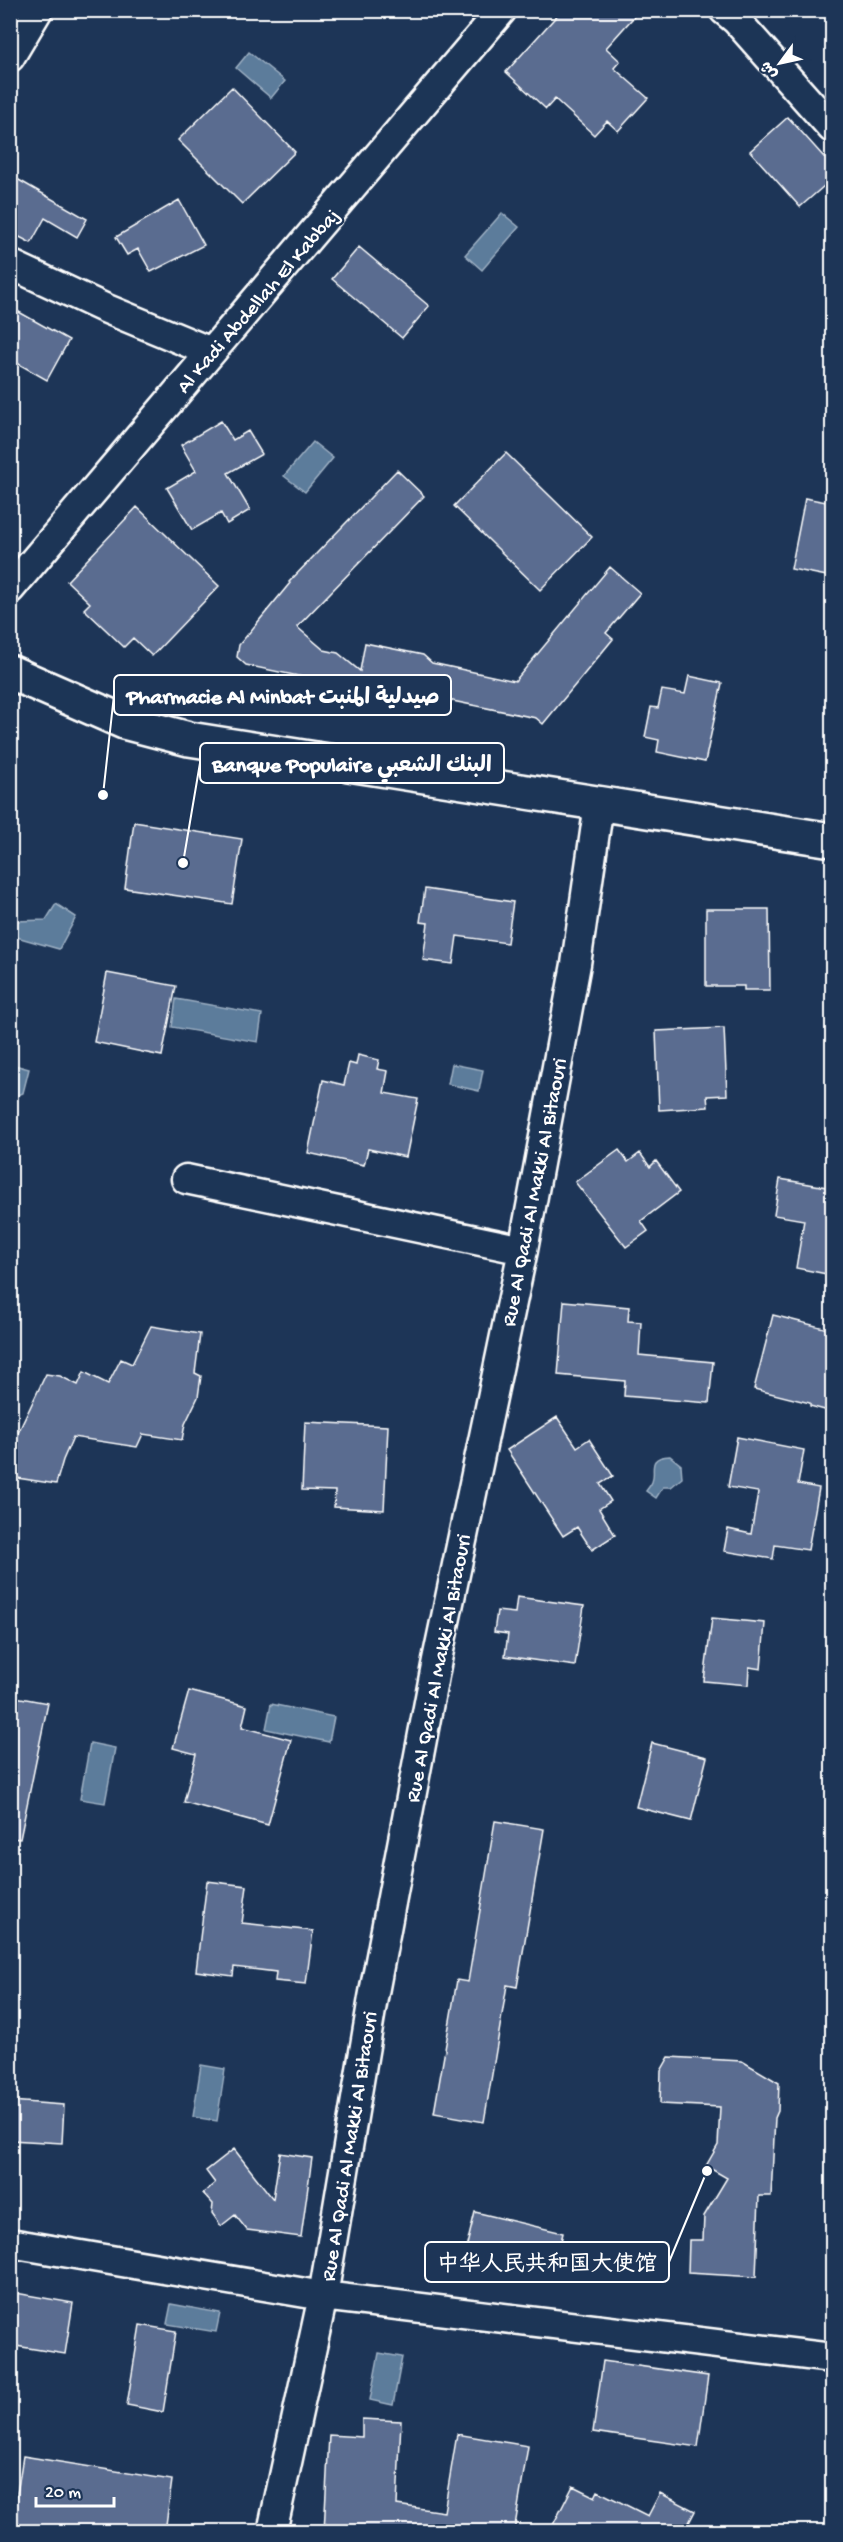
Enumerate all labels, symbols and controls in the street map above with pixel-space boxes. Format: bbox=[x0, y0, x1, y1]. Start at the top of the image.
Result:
north arrow bbox=[750, 33, 810, 93]
text: ش bbox=[758, 57, 783, 82]
street label: Al Kadi Abdellah El Kabbaj bbox=[173, 205, 347, 400]
callout: Pharmacie Al Minbat صيدلية المنبت bbox=[114, 675, 451, 715]
text: Pharmacie Al Minbat صيدلية المنبت bbox=[125, 685, 440, 712]
callout: Banque Populaire البنك الشعبي bbox=[200, 743, 504, 783]
text: Banque Populaire البنك الشعبي bbox=[211, 754, 492, 783]
street label: Rue Al Qadi Al Makki Al Bitaouri bbox=[498, 1056, 575, 1329]
street label: Rue Al Qadi Al Makki Al Bitaouri bbox=[402, 1532, 479, 1805]
street label: Rue Al Qadi Al Makki Al Bitaouri bbox=[318, 2010, 385, 2283]
callout: 中华人民共和国大使馆 bbox=[425, 2242, 669, 2282]
text: 中华人民共和国大使馆 bbox=[437, 2251, 657, 2279]
scale bar bbox=[36, 2470, 114, 2508]
text: 20 m bbox=[45, 2483, 81, 2504]

